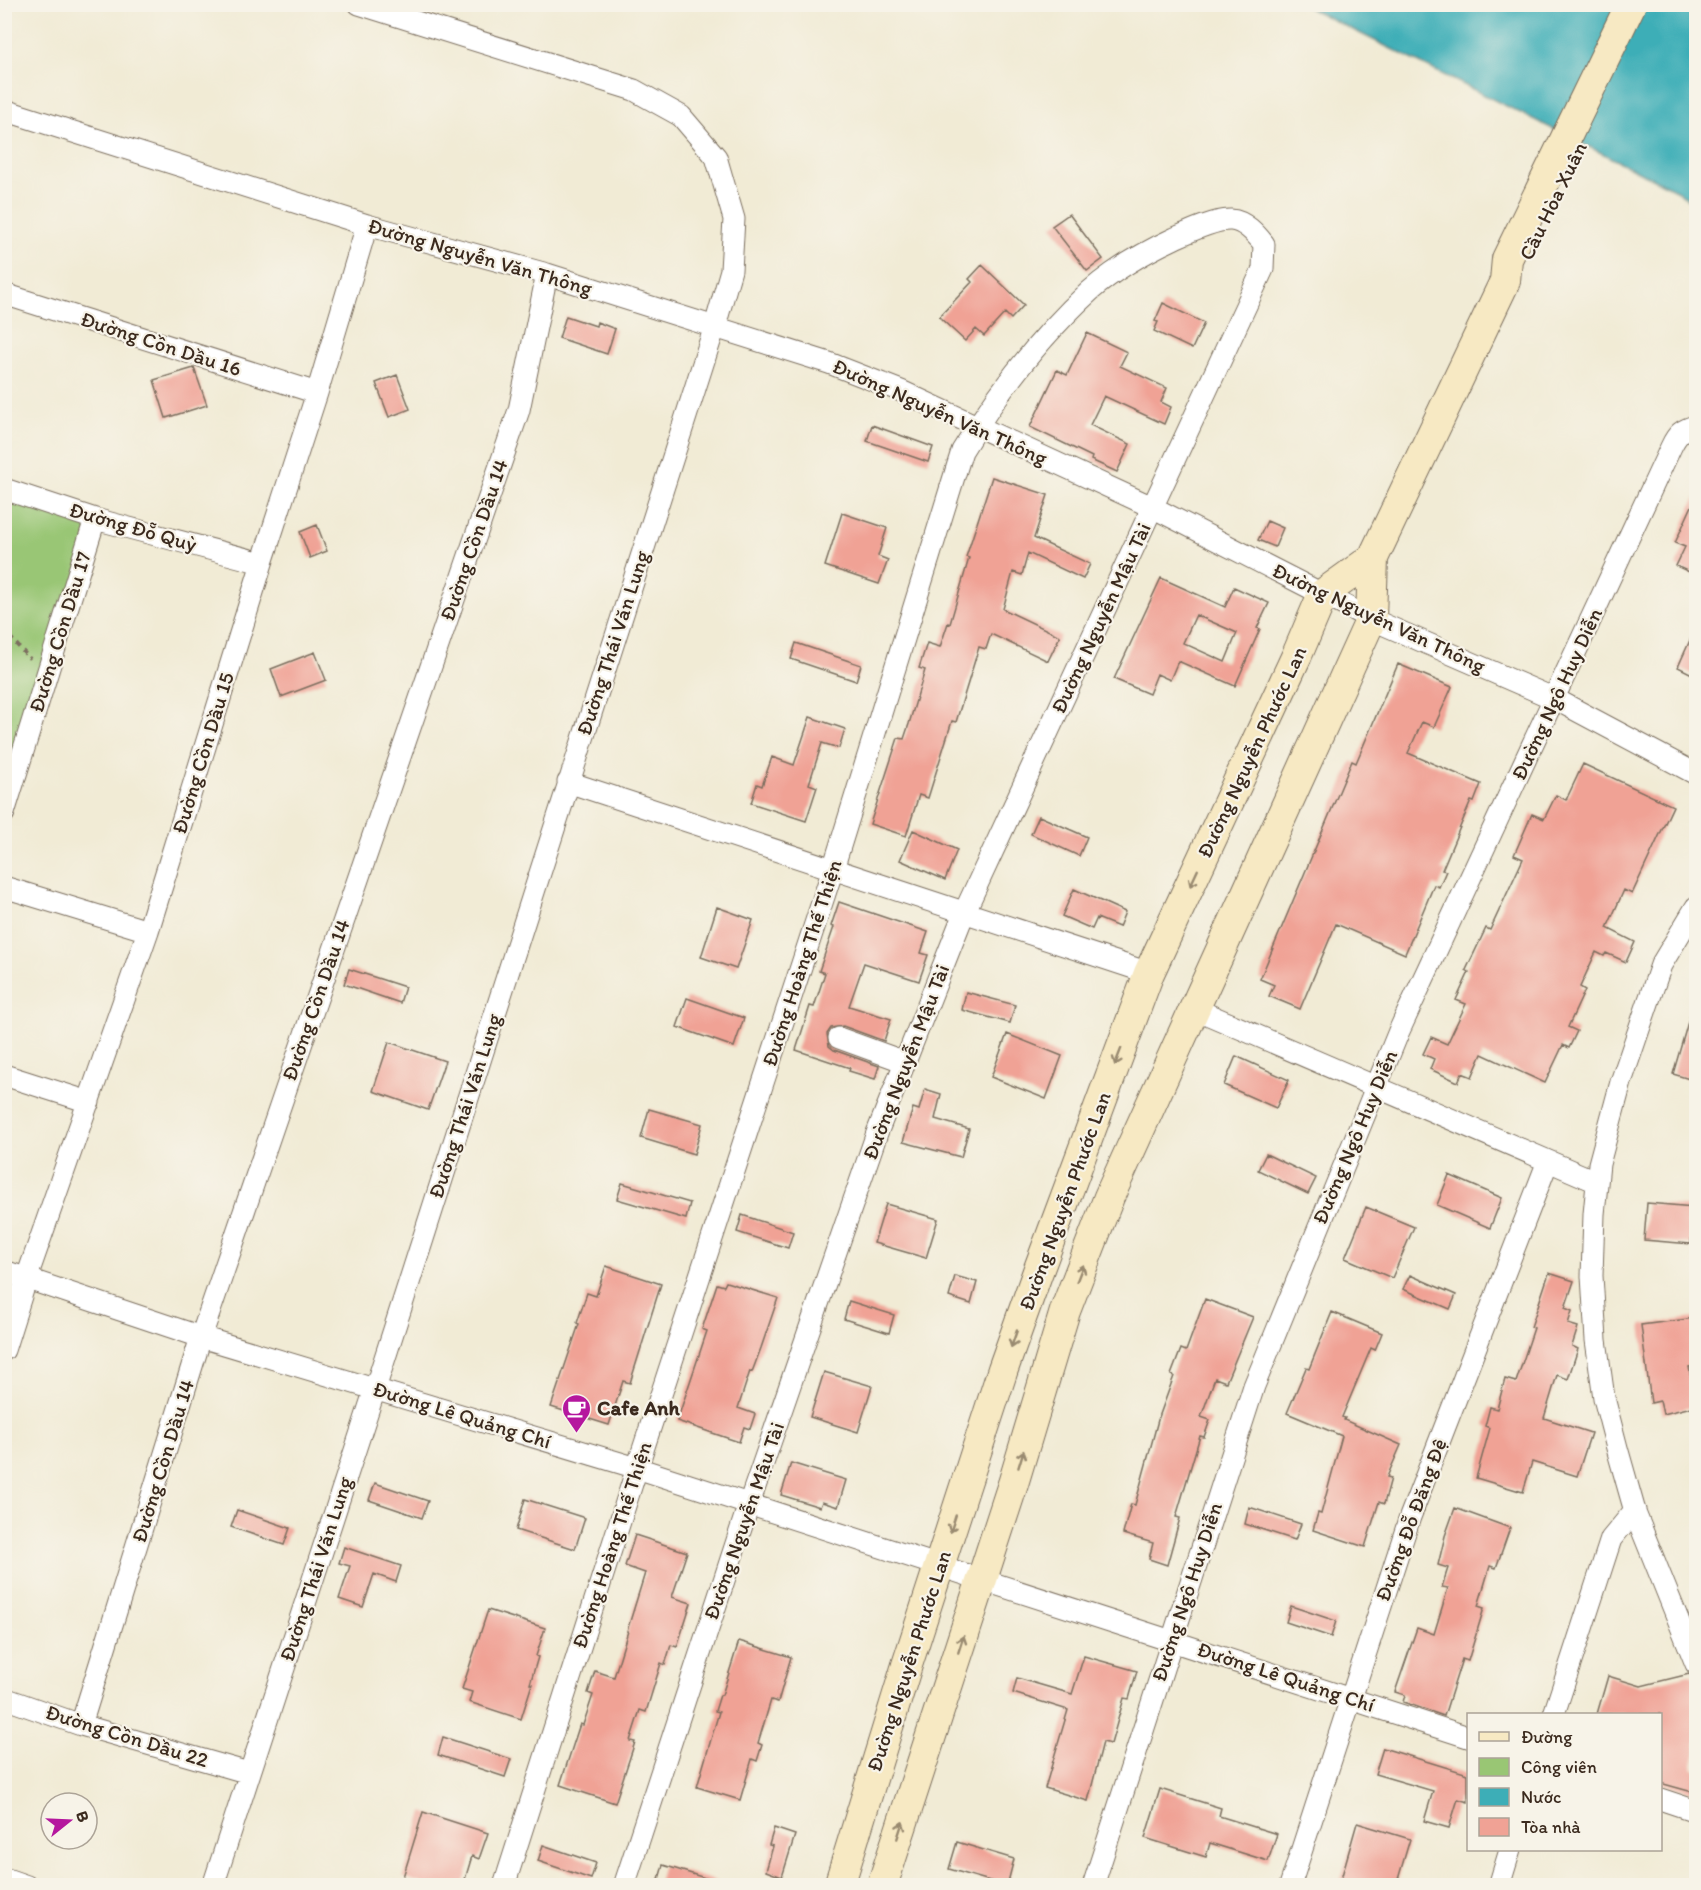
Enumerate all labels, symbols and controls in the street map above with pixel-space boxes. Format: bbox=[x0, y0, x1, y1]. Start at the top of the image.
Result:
street label: Cầu Hòa Xuân bbox=[1513, 137, 1592, 264]
street label: Đường Nguyễn Văn Thông bbox=[365, 213, 595, 301]
street label: Đường Cồn Dầu 16 bbox=[78, 306, 245, 381]
street label: Đường Nguyễn Văn Thông bbox=[829, 353, 1052, 470]
street label: Đường Cồn Dầu 14 bbox=[434, 455, 513, 624]
street label: Đường Đỗ Quỳ bbox=[67, 496, 200, 557]
street label: Đường Nguyễn Mậu Tài bbox=[1045, 519, 1156, 717]
street label: Đường Thái Văn Lung bbox=[571, 547, 654, 738]
street label: Đường Cồn Dầu 17 bbox=[23, 548, 96, 715]
street label: Đường Nguyễn Văn Thông bbox=[1269, 557, 1490, 678]
street label: Đường Ngô Huy Diễn bbox=[1506, 604, 1607, 784]
street label: Đường Nguyễn Phước Lan bbox=[1191, 642, 1312, 862]
street label: Đường Cồn Dầu 15 bbox=[166, 669, 239, 837]
street label: Đường Hoàng Thế Thiện bbox=[756, 856, 847, 1069]
one-way arrow bbox=[1187, 868, 1199, 886]
street label: Đường Cồn Dầu 14 bbox=[276, 915, 355, 1084]
street label: Đường Nguyễn Mậu Tài bbox=[857, 961, 954, 1163]
street label: Đường Thái Văn Lung bbox=[423, 1010, 506, 1201]
street label: Đường Ngô Huy Diễn bbox=[1307, 1046, 1403, 1228]
one-way arrow bbox=[1111, 1047, 1122, 1066]
street label: Đường Nguyễn Phước Lan bbox=[1013, 1088, 1116, 1314]
one-way arrow bbox=[1075, 1264, 1086, 1283]
one-way arrow bbox=[1008, 1329, 1019, 1348]
street label: Đường Cồn Dầu 14 bbox=[126, 1376, 199, 1545]
street label: Đường Lê Quảng Chí bbox=[370, 1376, 555, 1454]
cafe icon: Cafe Anh bbox=[560, 1392, 592, 1434]
place label: Cafe Anh bbox=[597, 1395, 681, 1420]
street label: Đường Nguyễn Mậu Tài bbox=[698, 1419, 789, 1623]
street label: Đường Đỗ Đăng Đệ bbox=[1370, 1435, 1452, 1605]
street label: Đường Hoàng Thế Thiện bbox=[566, 1438, 657, 1651]
one-way arrow bbox=[1016, 1450, 1027, 1469]
street label: Đường Thái Văn Lung bbox=[274, 1473, 357, 1664]
street label: Đường Ngô Huy Diễn bbox=[1146, 1499, 1227, 1685]
one-way arrow bbox=[947, 1514, 958, 1533]
street label: Đường Nguyễn Phước Lan bbox=[861, 1547, 956, 1774]
one-way arrow bbox=[956, 1635, 967, 1654]
street label: Đường Lê Quảng Chí bbox=[1194, 1636, 1379, 1717]
street label: Đường Cồn Dầu 22 bbox=[43, 1699, 212, 1772]
legend bbox=[1467, 1713, 1662, 1851]
text: Đường bbox=[1521, 1726, 1573, 1748]
text: Công viên bbox=[1521, 1756, 1597, 1778]
text: Nước bbox=[1521, 1786, 1561, 1808]
north arrow bbox=[39, 1791, 99, 1851]
text: B bbox=[72, 1809, 94, 1825]
text: Tòa nhà bbox=[1521, 1816, 1581, 1838]
one-way arrow bbox=[895, 1821, 906, 1840]

